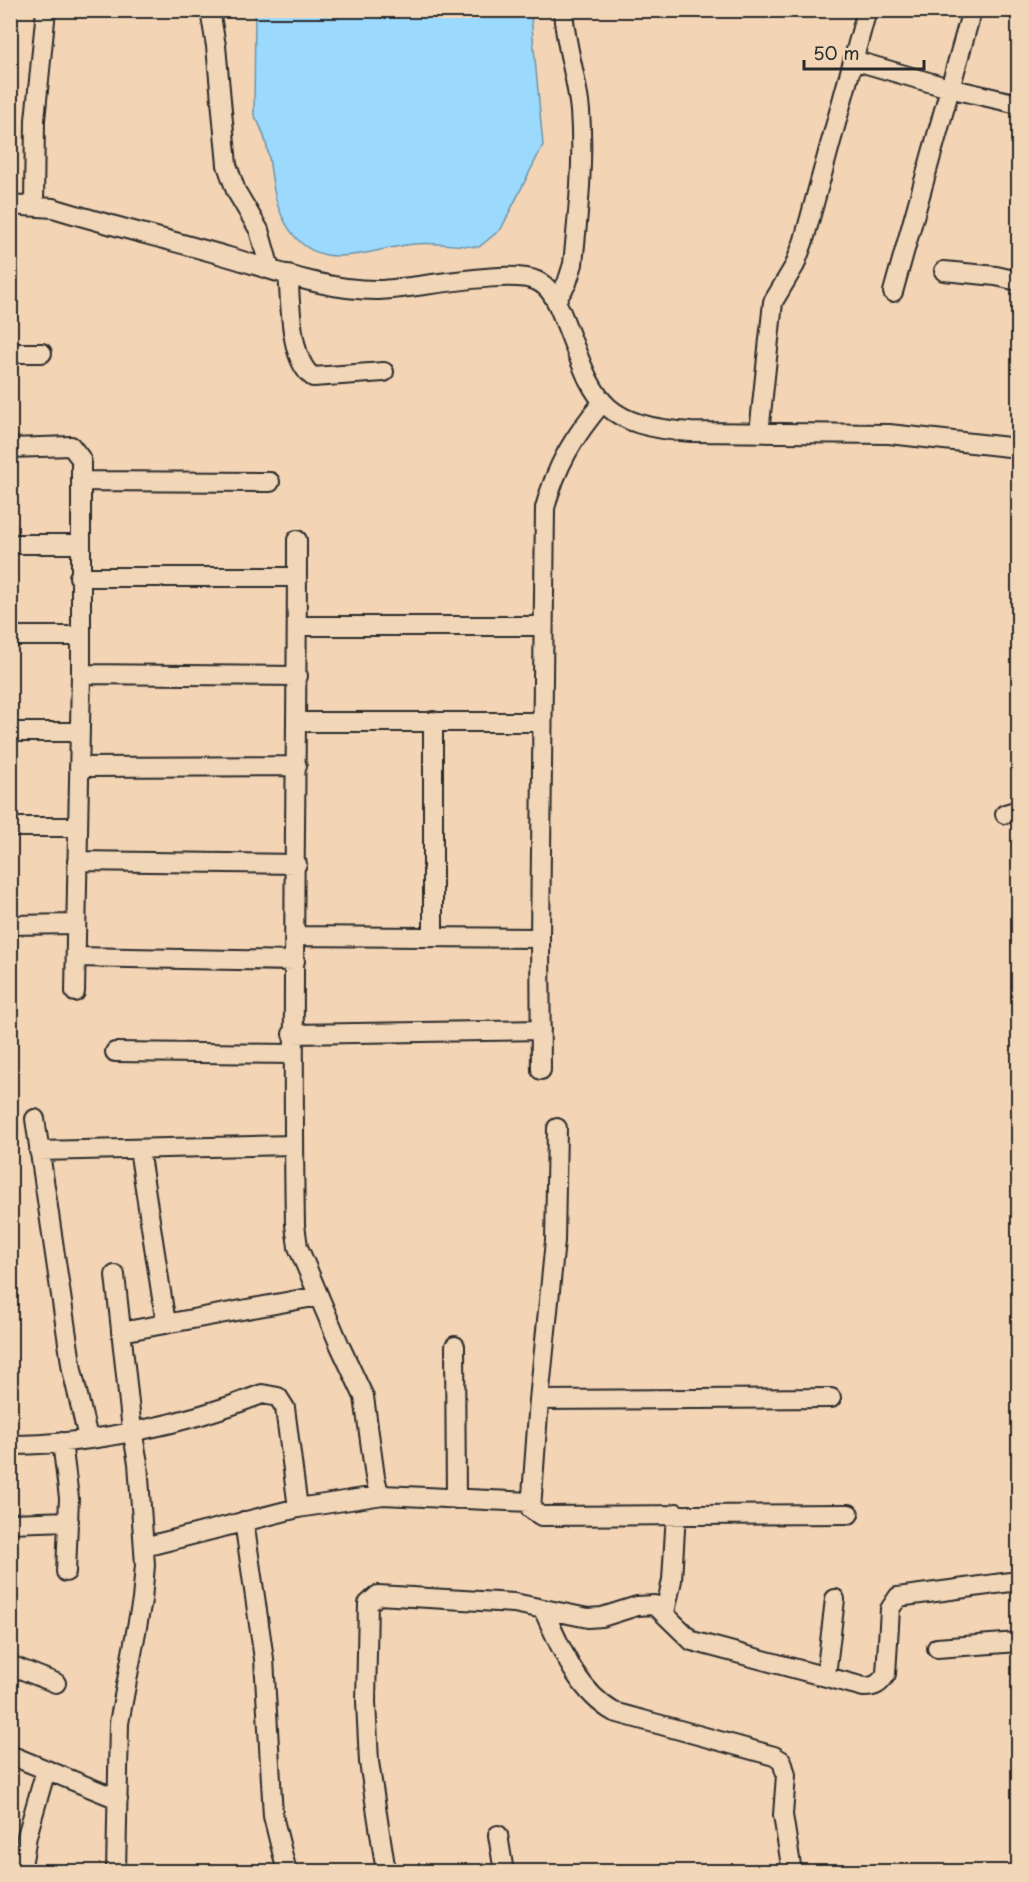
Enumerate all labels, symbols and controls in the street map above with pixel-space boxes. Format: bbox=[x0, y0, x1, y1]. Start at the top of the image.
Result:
scale bar bbox=[804, 33, 924, 71]
text: 50 m bbox=[813, 39, 860, 66]

